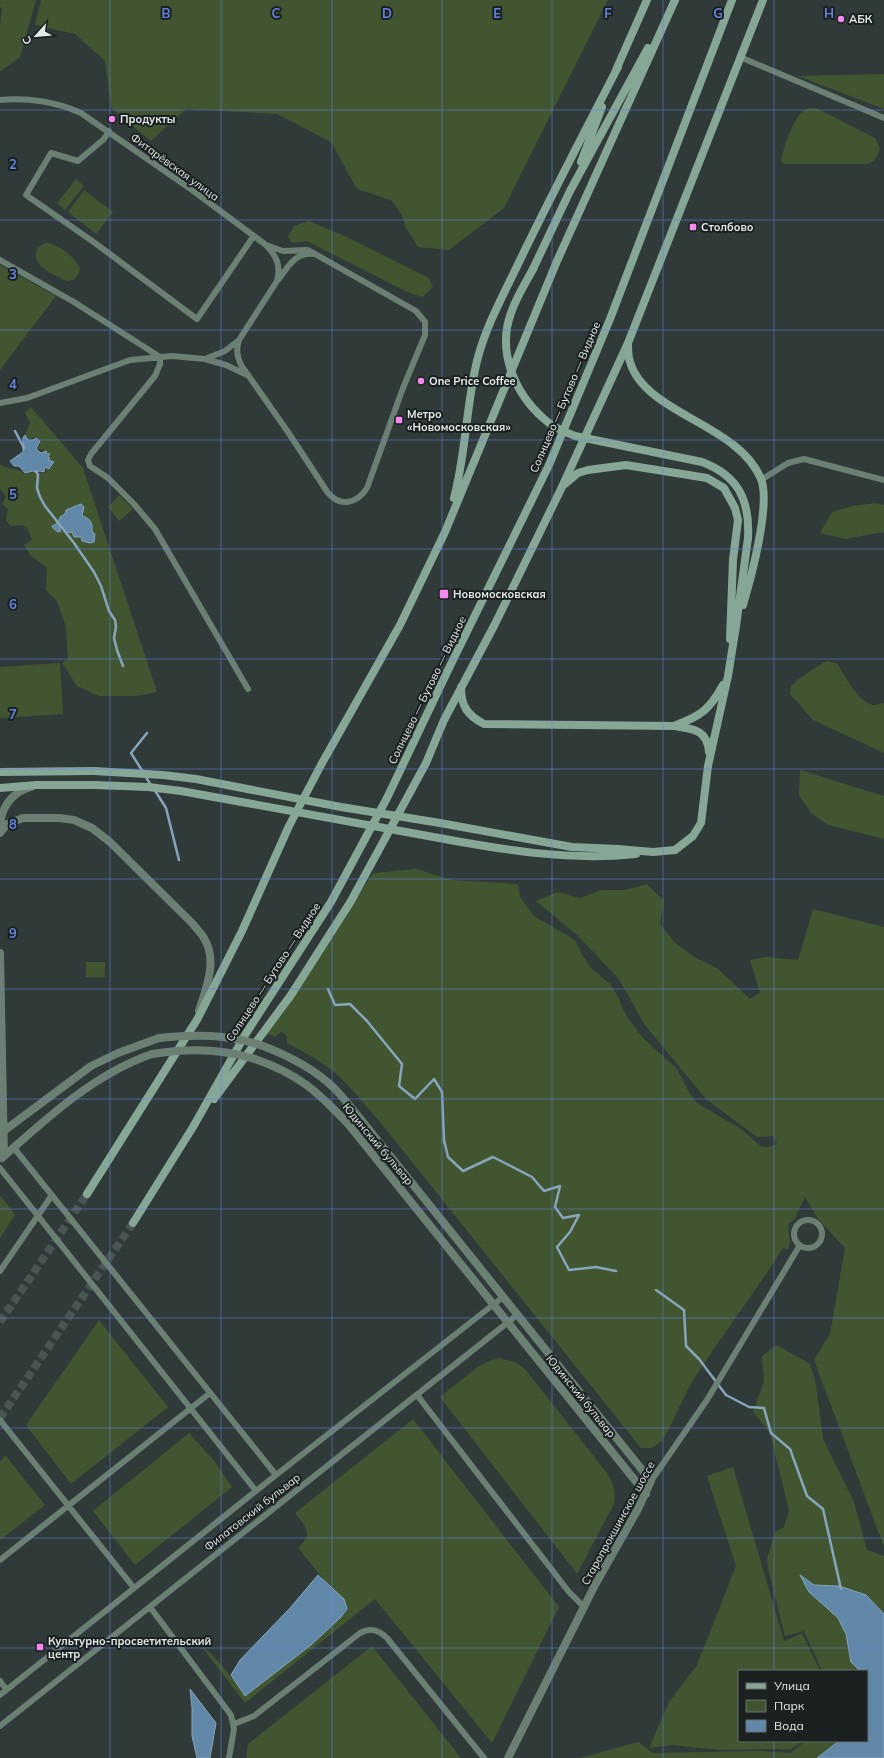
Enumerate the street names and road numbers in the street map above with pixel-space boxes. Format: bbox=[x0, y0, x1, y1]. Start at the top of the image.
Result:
street label: Фитарёвская улица bbox=[128, 130, 222, 204]
street label: Солнцево — Бутово — Видное bbox=[527, 319, 603, 475]
street label: Солнцево — Бутово — Видное bbox=[385, 614, 469, 766]
street label: Солнцево — Бутово — Видное bbox=[223, 900, 323, 1044]
street label: Юдинский бульвар bbox=[340, 1100, 417, 1188]
street label: Юдинский бульвар bbox=[543, 1352, 619, 1440]
street label: Старопрокшинское шоссе bbox=[578, 1459, 658, 1587]
street label: Филатовский бульвар bbox=[201, 1470, 303, 1554]

